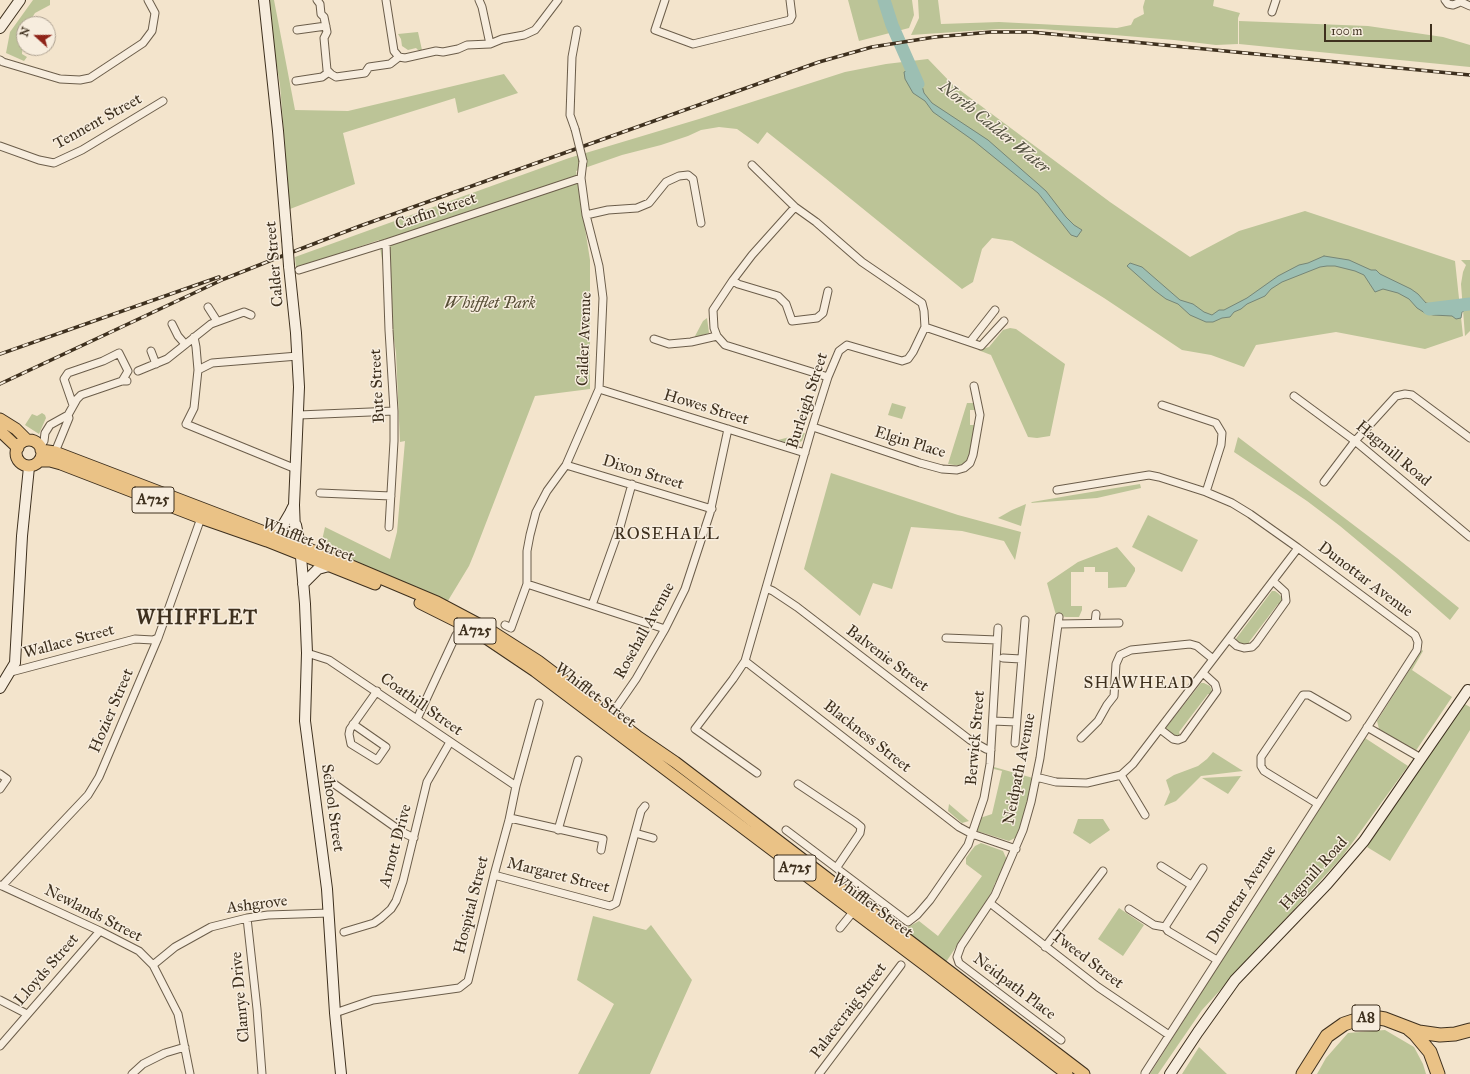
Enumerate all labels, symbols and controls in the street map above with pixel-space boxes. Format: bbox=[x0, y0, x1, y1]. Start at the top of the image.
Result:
north arrow bbox=[16, 16, 56, 56]
scale bar bbox=[1326, 16, 1434, 42]
text: 100 m bbox=[1331, 24, 1362, 38]
text: N bbox=[18, 25, 33, 39]
water label: North Calder Water bbox=[934, 77, 1054, 179]
street label: Tennent Street bbox=[51, 90, 145, 154]
street label: Carfin Street bbox=[393, 189, 479, 235]
street label: Calder Street bbox=[262, 220, 288, 308]
street label: Calder Avenue bbox=[574, 292, 596, 386]
park label: Whifflet Park bbox=[444, 294, 536, 314]
street label: Bute Street bbox=[366, 348, 390, 424]
street label: Burleigh Street bbox=[783, 351, 833, 451]
street label: Howes Street bbox=[661, 386, 751, 430]
street label: Hagmill Road bbox=[1352, 417, 1434, 491]
street label: Elgin Place bbox=[872, 423, 948, 463]
street label: Dixon Street bbox=[600, 452, 686, 494]
road number: A725 bbox=[132, 487, 174, 513]
street label: Whifflet Street bbox=[259, 515, 357, 567]
district label: ROSEHALL bbox=[614, 525, 720, 545]
street label: Dunottar Avenue bbox=[1314, 538, 1416, 622]
street label: Rosehall Avenue bbox=[611, 579, 679, 683]
district label: WHIFFLET bbox=[136, 607, 258, 631]
road number: A725 bbox=[454, 618, 496, 644]
street label: Wallace Street bbox=[22, 621, 116, 663]
street label: Balvenie Street bbox=[842, 622, 932, 696]
street label: Whifflet Street bbox=[551, 659, 639, 733]
street label: Hozier Street bbox=[86, 666, 138, 756]
street label: Coathill Street bbox=[376, 669, 466, 741]
district label: SHAWHEAD bbox=[1084, 674, 1194, 694]
street label: Berwick Street bbox=[962, 690, 990, 786]
street label: Blackness Street bbox=[819, 697, 915, 777]
street label: Neidpath Avenue bbox=[1000, 712, 1040, 826]
street label: School Street bbox=[316, 763, 348, 853]
street label: Arnott Drive bbox=[376, 802, 416, 890]
street label: Hagmill Road bbox=[1276, 833, 1352, 915]
street label: Dunottar Avenue bbox=[1203, 842, 1281, 948]
street label: Hospital Street bbox=[451, 854, 493, 956]
street label: Margaret Street bbox=[505, 854, 611, 898]
road number: A725 bbox=[774, 855, 816, 881]
street label: Whifflet Street bbox=[828, 869, 916, 943]
street label: Newlands Street bbox=[41, 881, 145, 947]
street label: Ashgrove bbox=[226, 892, 288, 918]
street label: Tweed Street bbox=[1047, 927, 1127, 993]
street label: Lloyds Street bbox=[11, 930, 83, 1010]
street label: Neidpath Place bbox=[969, 950, 1059, 1024]
street label: Clanrye Drive bbox=[227, 951, 255, 1043]
street label: Palacecraig Street bbox=[807, 959, 891, 1063]
road number: A8 bbox=[1352, 1005, 1380, 1031]

